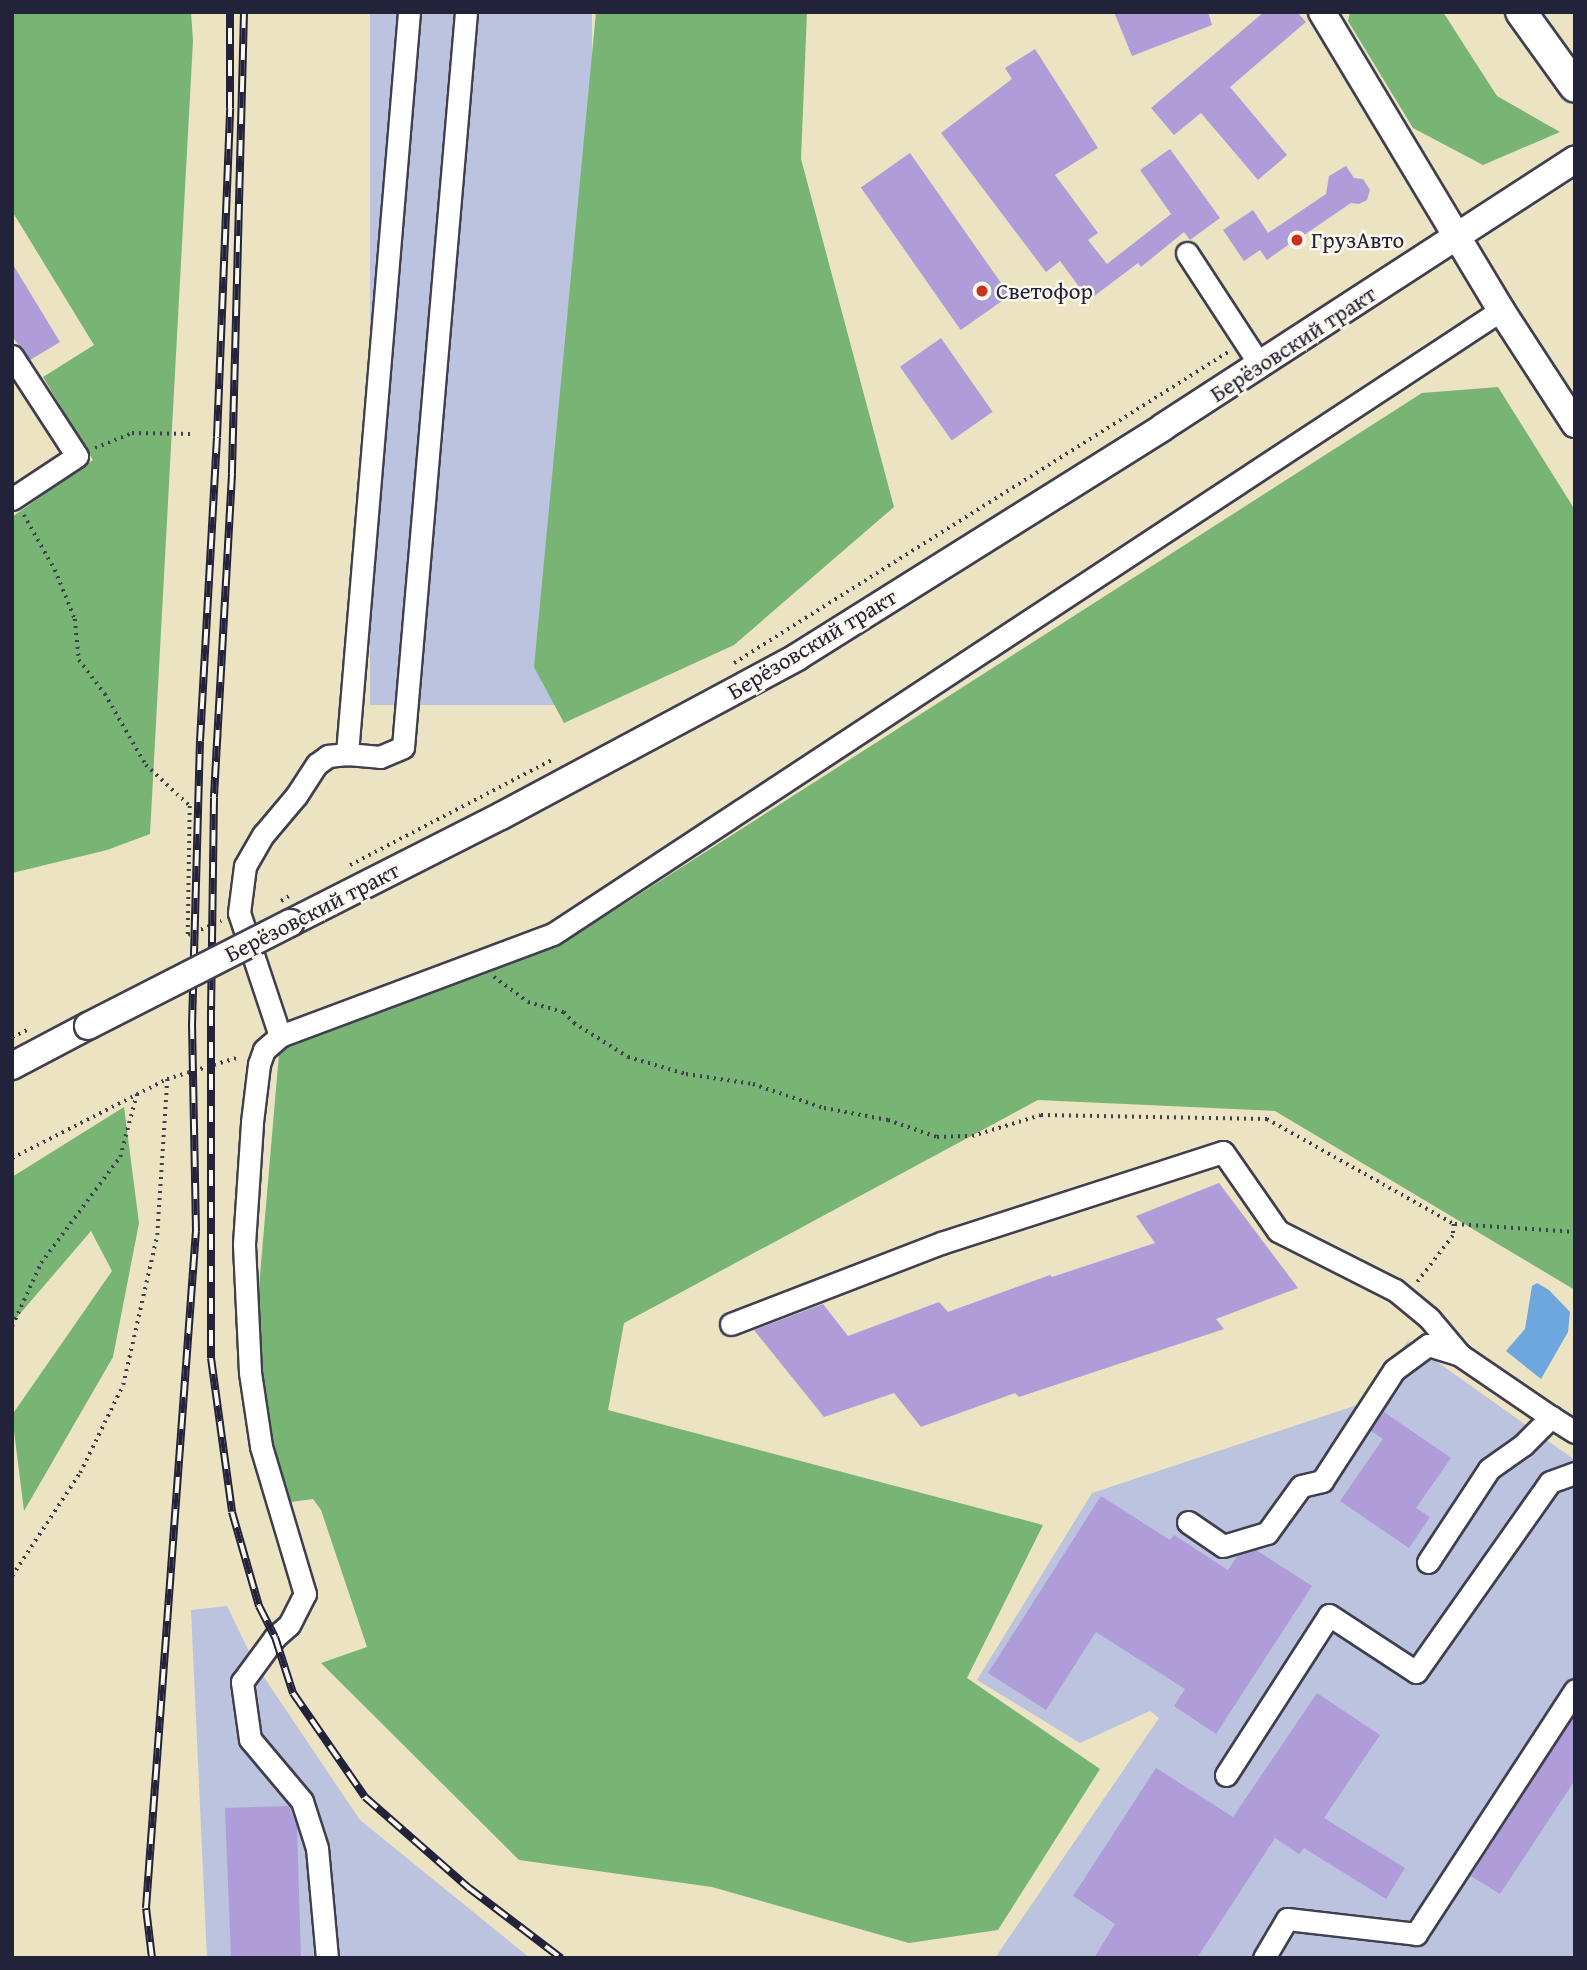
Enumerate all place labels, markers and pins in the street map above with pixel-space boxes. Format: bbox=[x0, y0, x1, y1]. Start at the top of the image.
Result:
place label: ГрузАвто bbox=[1311, 226, 1404, 254]
marker: ГрузАвто bbox=[1289, 232, 1305, 248]
place label: Светофор bbox=[996, 277, 1093, 305]
marker: Светофор bbox=[974, 283, 990, 299]

